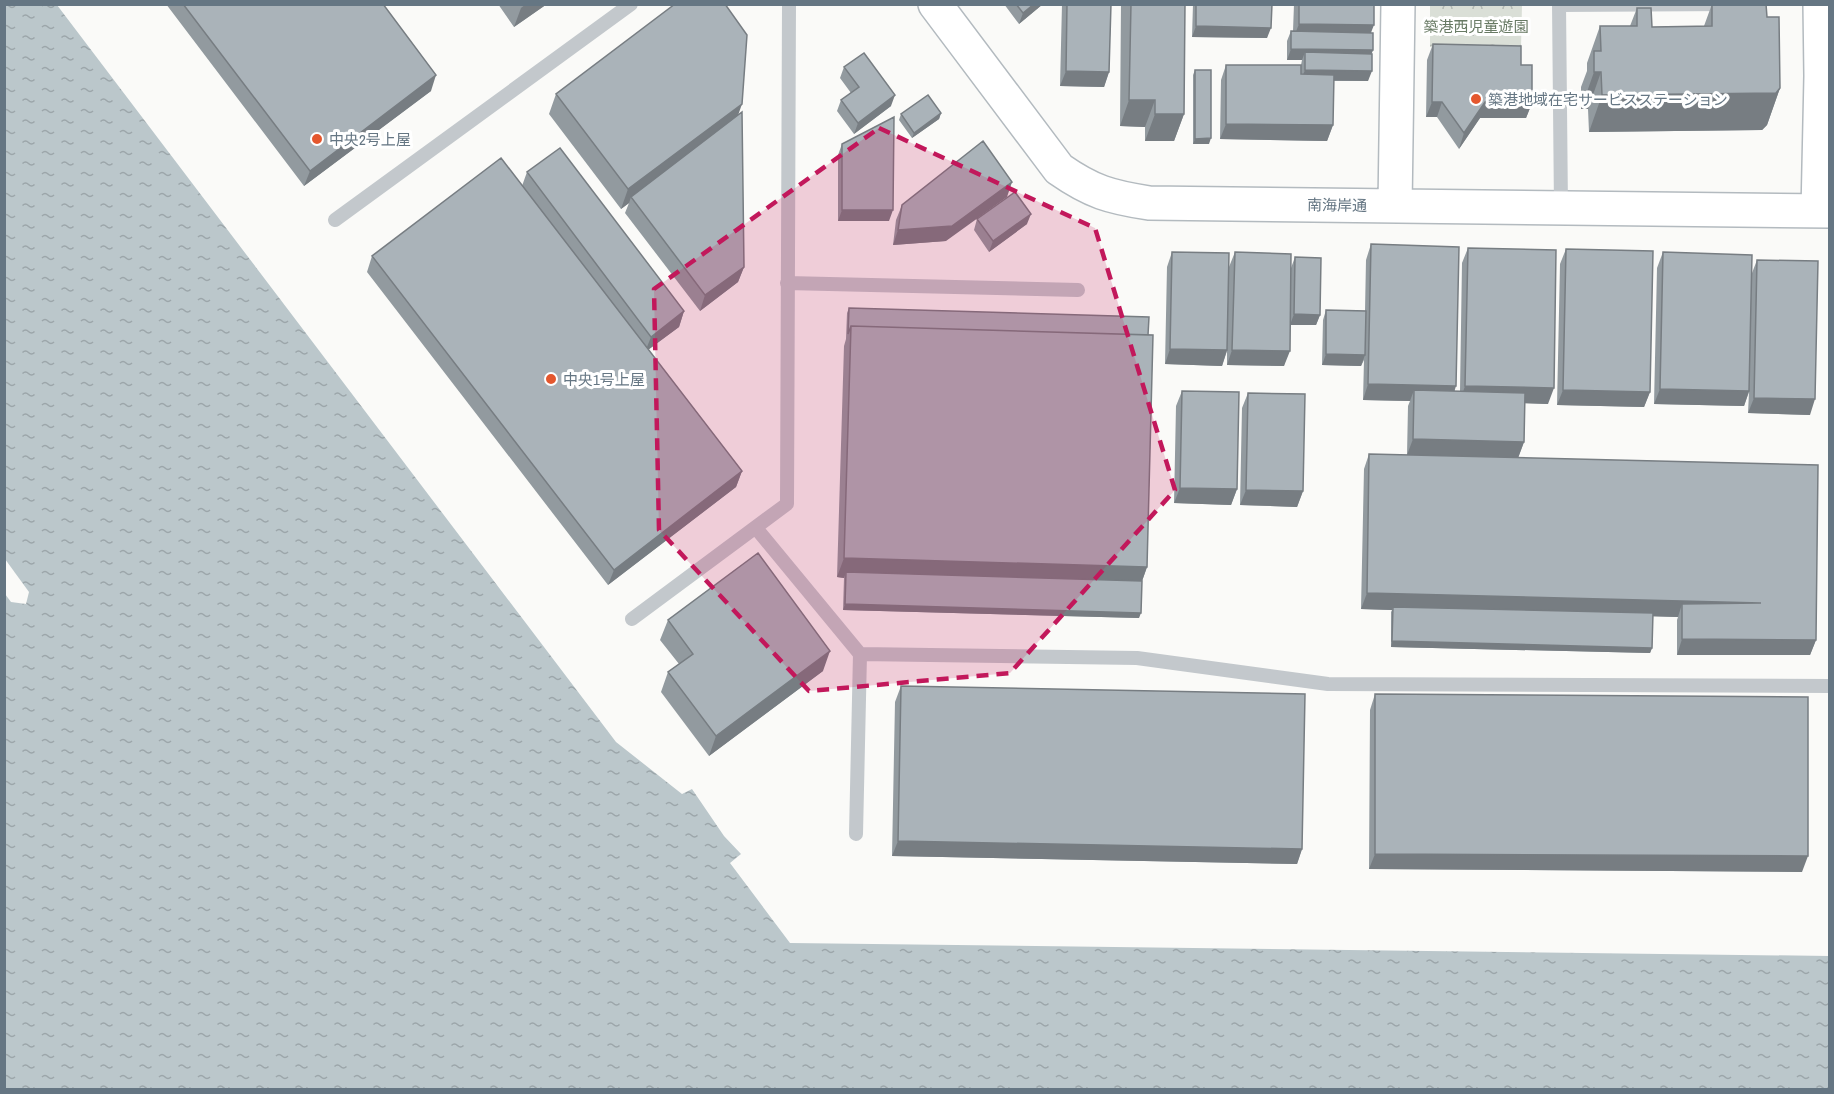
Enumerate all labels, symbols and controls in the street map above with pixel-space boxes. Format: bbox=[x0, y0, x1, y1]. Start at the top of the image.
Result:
park label: 築港西児童遊園 bbox=[1423, 16, 1529, 37]
place label: 築港地域在宅サービスステーション bbox=[1488, 89, 1728, 110]
marker: 築港地域在宅サービスステーション bbox=[1469, 92, 1483, 106]
place label: 中央2号上屋 bbox=[329, 129, 411, 150]
marker: 中央2号上屋 bbox=[310, 132, 324, 146]
street label: 南海岸通 bbox=[1307, 194, 1367, 216]
place label: 中央1号上屋 bbox=[563, 369, 645, 390]
marker: 中央1号上屋 bbox=[544, 372, 558, 386]

